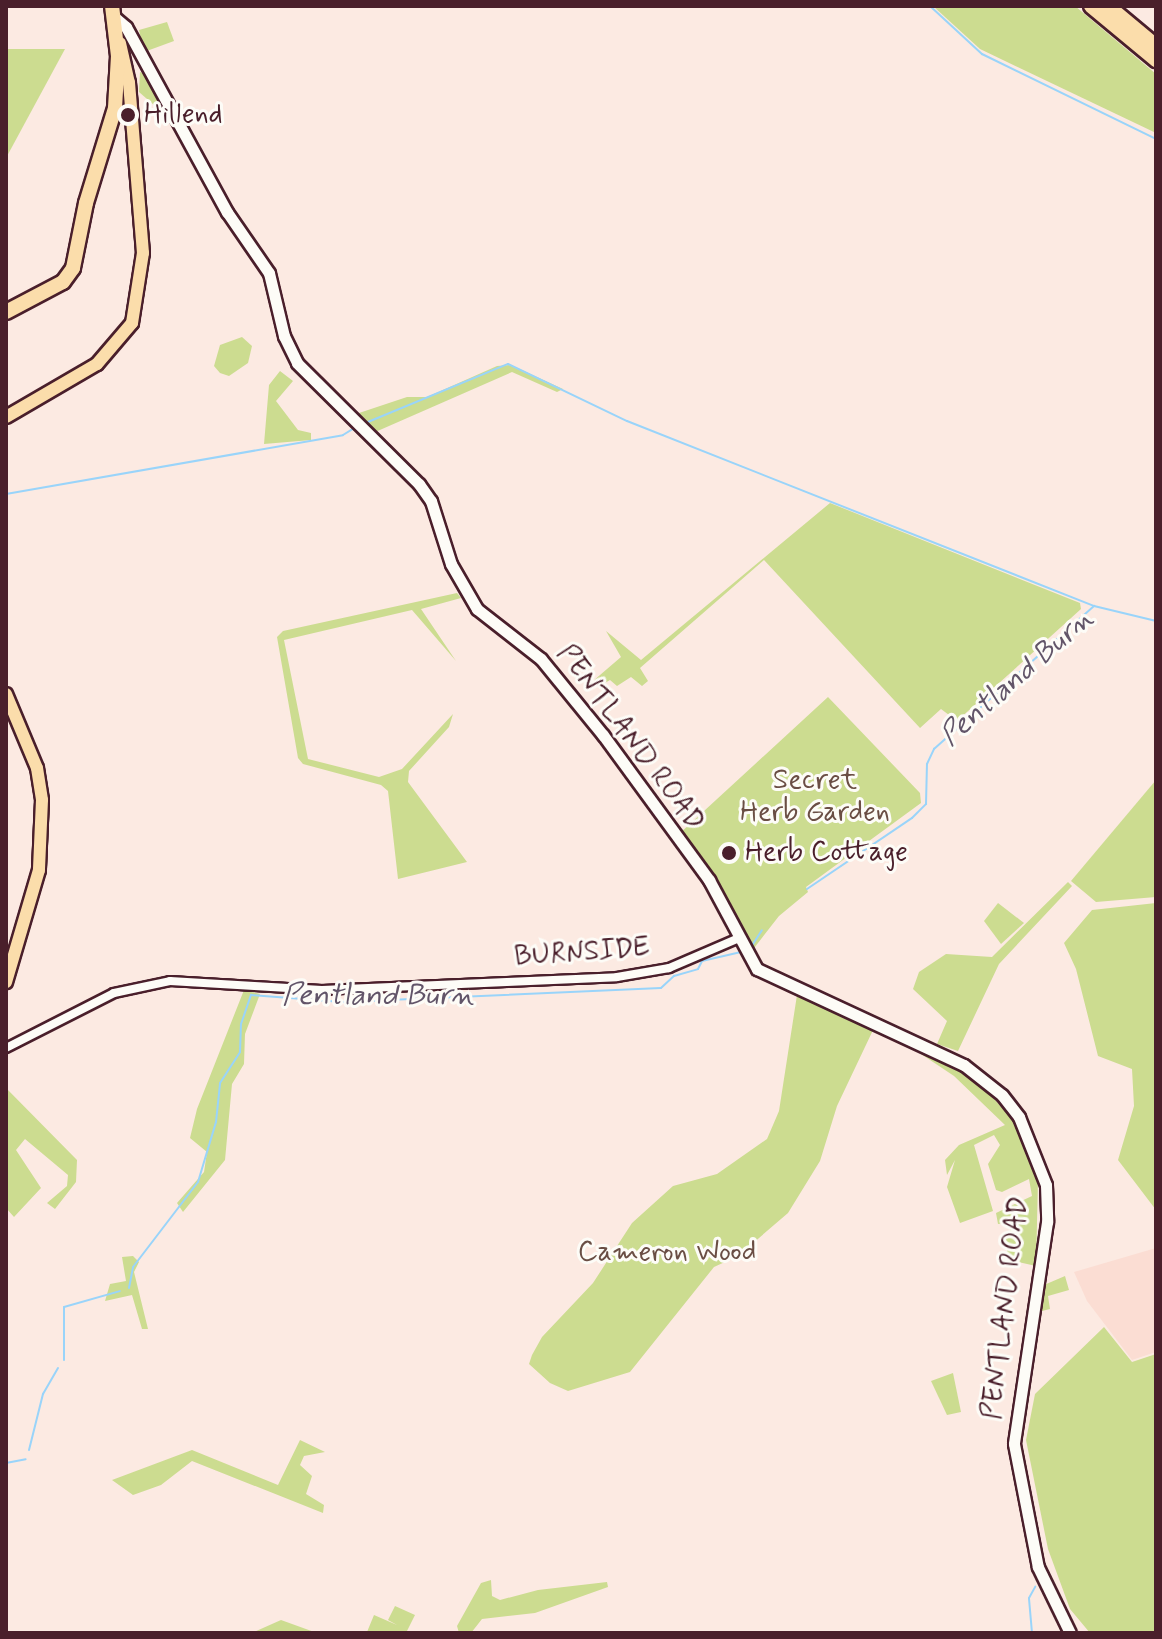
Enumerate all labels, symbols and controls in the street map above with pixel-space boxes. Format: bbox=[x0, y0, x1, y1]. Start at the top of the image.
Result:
place label: Hillend bbox=[144, 98, 223, 132]
marker: Hillend bbox=[119, 106, 137, 124]
water label: Pentland Burn bbox=[933, 601, 1101, 755]
street label: PENTLAND ROAD bbox=[549, 638, 711, 838]
park label: Secret Herb Garden bbox=[740, 764, 890, 830]
place label: Herb Cottage bbox=[745, 836, 908, 870]
marker: Herb Cottage bbox=[720, 844, 738, 862]
street label: BURNSIDE bbox=[513, 932, 651, 974]
water label: Pentland Burn bbox=[282, 978, 474, 1014]
street label: PENTLAND ROAD bbox=[976, 1194, 1036, 1422]
park label: Cameron Wood bbox=[577, 1236, 757, 1270]

